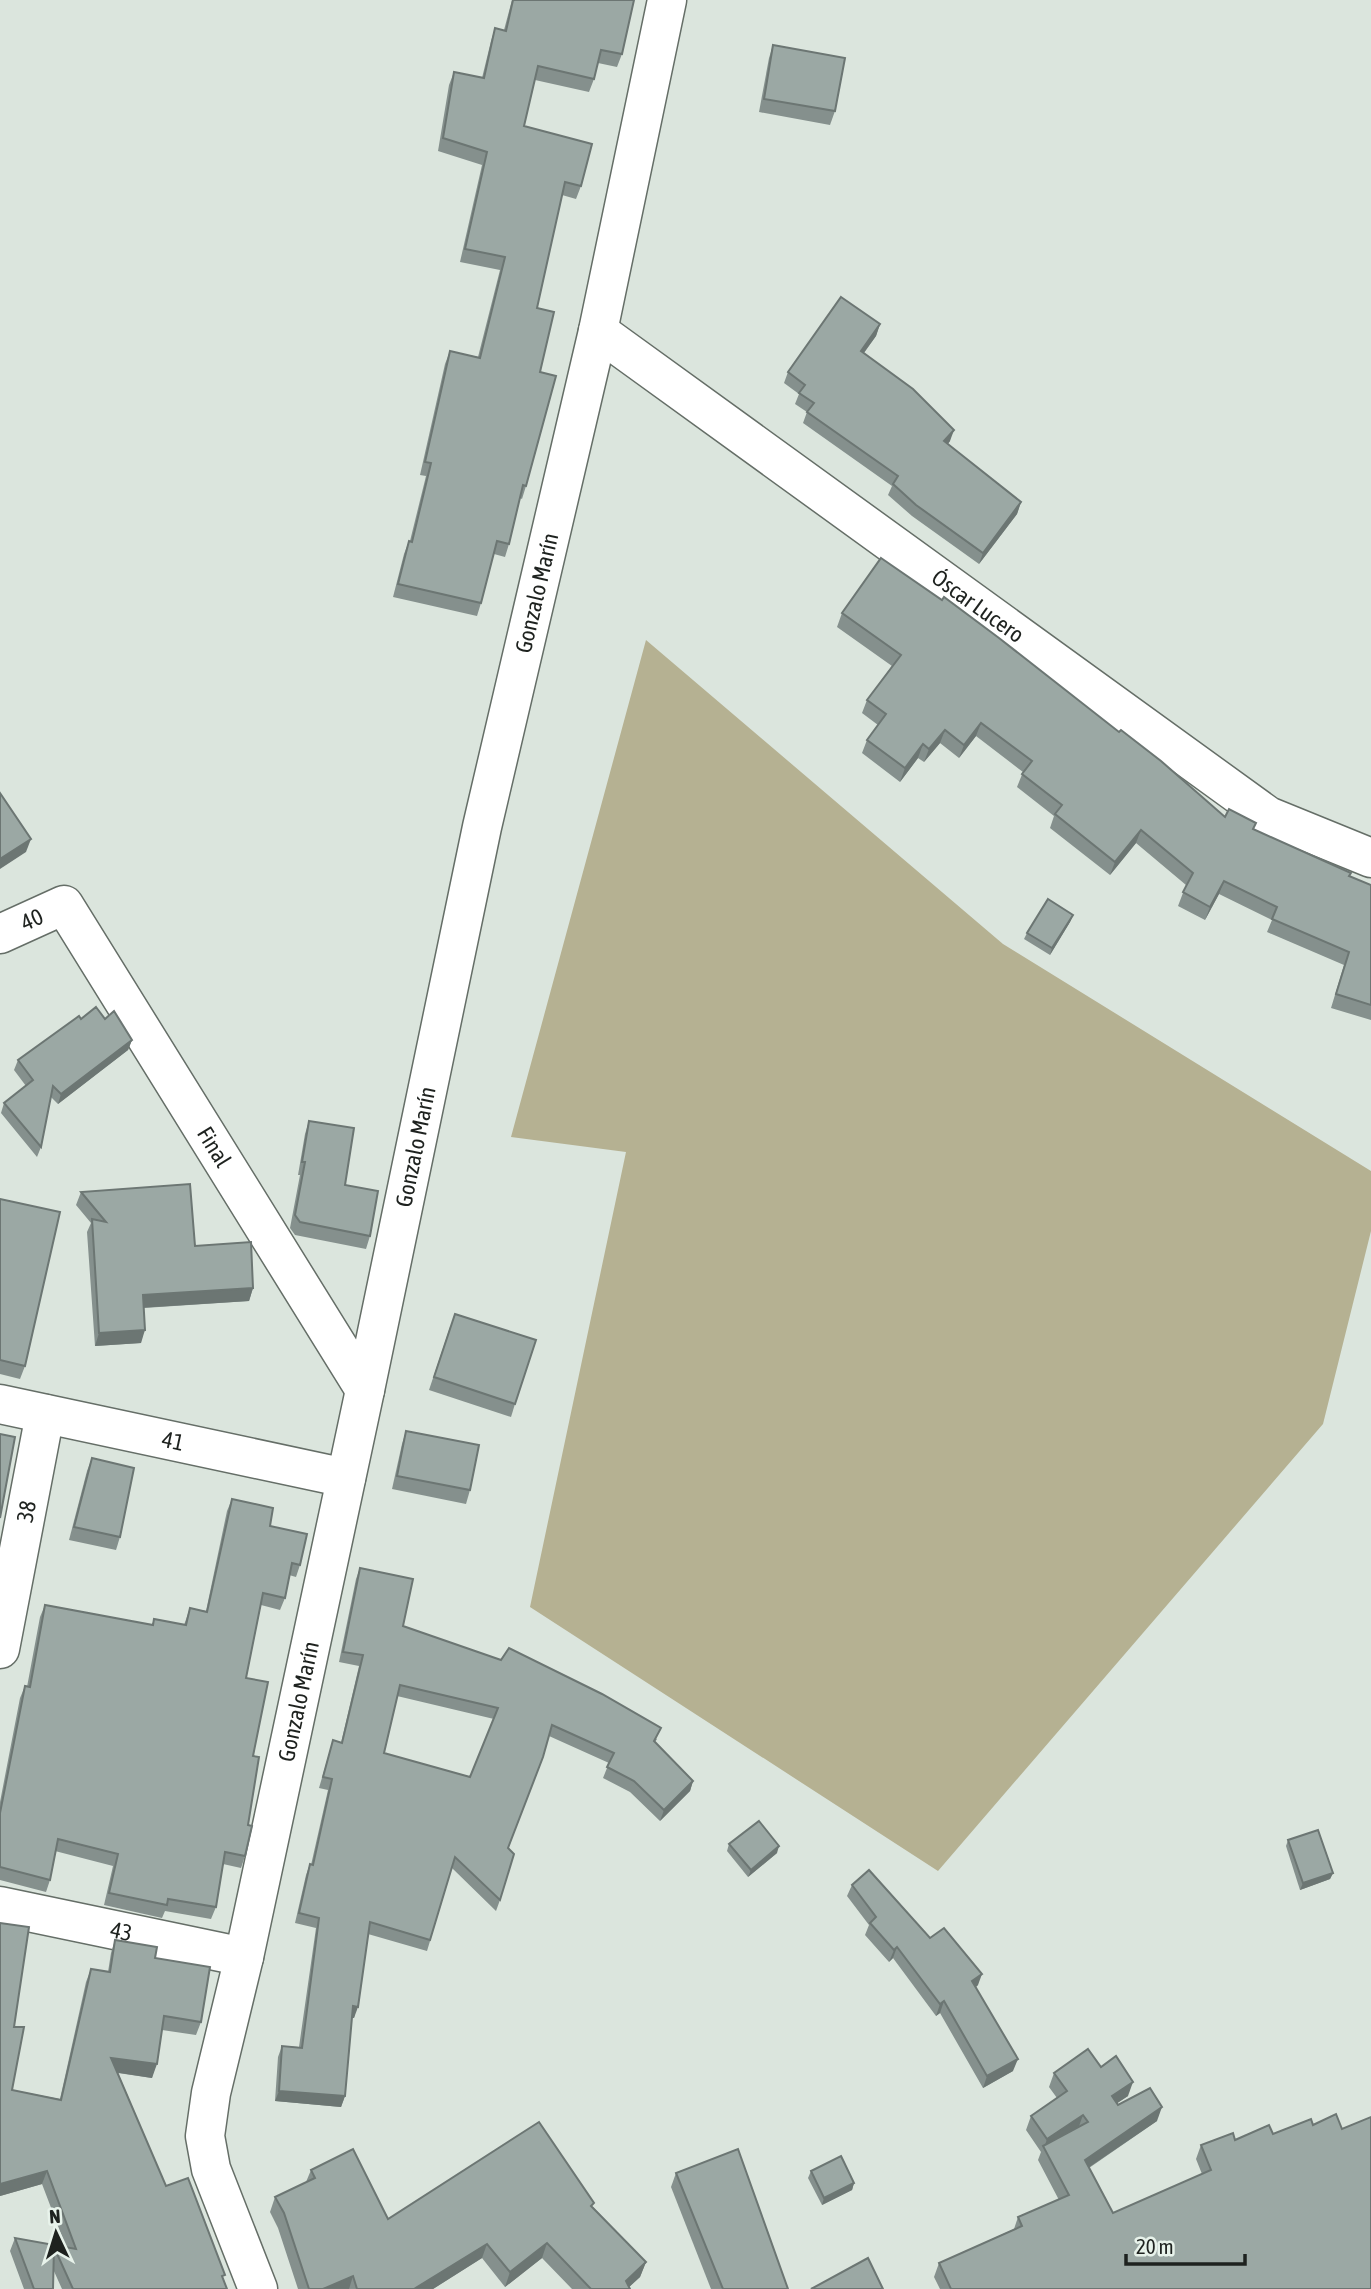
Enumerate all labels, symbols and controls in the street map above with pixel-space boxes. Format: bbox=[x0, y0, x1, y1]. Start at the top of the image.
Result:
street label: Gonzalo Marín bbox=[510, 530, 563, 655]
street label: Óscar Lucero bbox=[927, 564, 1029, 648]
street label: 40 bbox=[17, 903, 47, 936]
street label: Gonzalo Marín bbox=[390, 1084, 441, 1209]
street label: Final bbox=[192, 1122, 236, 1172]
street label: 41 bbox=[160, 1426, 186, 1456]
street label: 38 bbox=[12, 1498, 41, 1525]
street label: Gonzalo Marín bbox=[273, 1639, 324, 1764]
street label: 43 bbox=[108, 1916, 135, 1946]
north arrow bbox=[21, 2198, 91, 2268]
text: N bbox=[48, 2205, 61, 2227]
scale bar bbox=[1126, 2222, 1245, 2266]
text: 20 m bbox=[1136, 2234, 1174, 2258]

